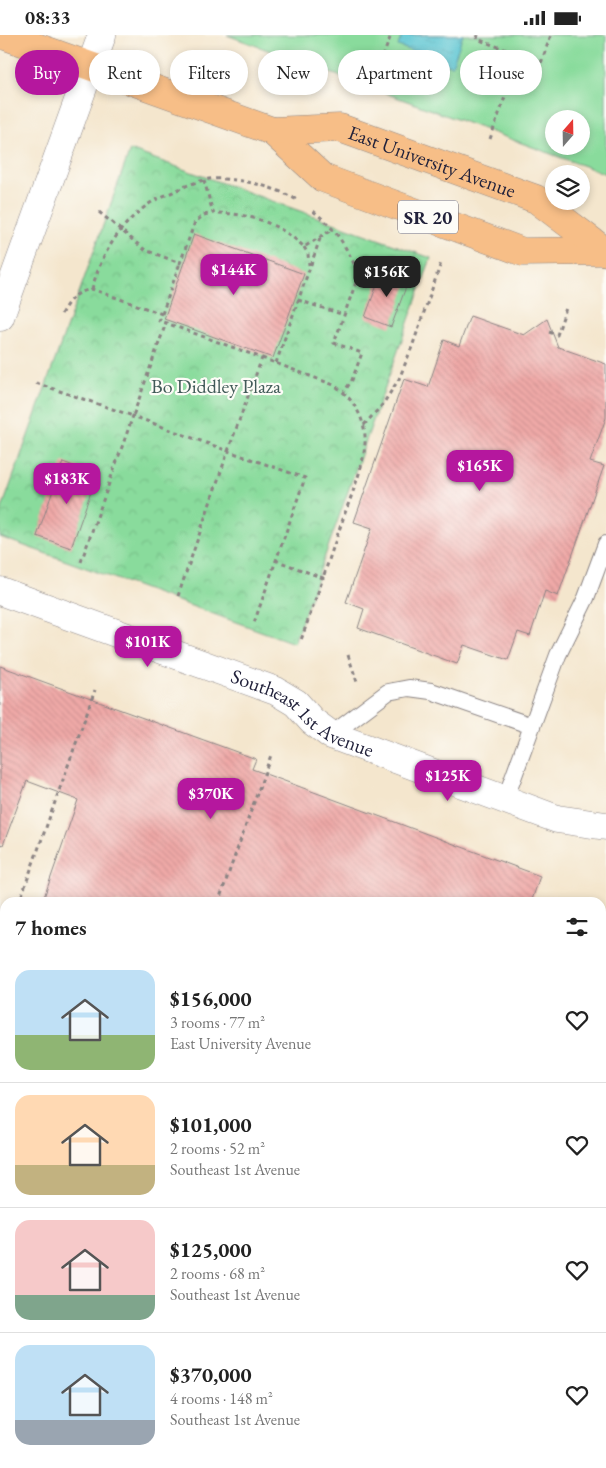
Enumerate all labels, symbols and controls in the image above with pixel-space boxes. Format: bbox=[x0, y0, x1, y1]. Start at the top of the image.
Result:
text: 08:33 bbox=[25, 5, 71, 30]
chip: Buy bbox=[15, 50, 79, 95]
chip: Rent bbox=[89, 50, 160, 95]
chip: Filters bbox=[170, 50, 248, 95]
chip: New bbox=[258, 50, 328, 95]
chip: Apartment bbox=[338, 50, 450, 95]
chip: House bbox=[460, 50, 542, 95]
north arrow bbox=[545, 110, 590, 155]
map controls bbox=[545, 110, 590, 210]
street label: East University Avenue bbox=[345, 119, 520, 204]
button: layers bbox=[545, 165, 590, 210]
road number: SR 20 bbox=[398, 201, 458, 233]
pin: $144K bbox=[199, 253, 269, 296]
pin: $156K bbox=[352, 255, 422, 298]
text: $144K bbox=[212, 259, 256, 280]
text: $156K bbox=[365, 261, 409, 282]
park label: Bo Diddley Plaza bbox=[151, 373, 281, 399]
pin: $165K bbox=[445, 449, 515, 492]
text: $165K bbox=[458, 455, 502, 476]
pin: $183K bbox=[32, 463, 102, 505]
text: $183K bbox=[45, 468, 89, 489]
pin: $101K bbox=[113, 625, 183, 668]
text: $101K bbox=[126, 631, 170, 652]
street label: Southeast 1st Avenue bbox=[227, 663, 378, 763]
pin: $125K bbox=[413, 759, 483, 802]
text: $125K bbox=[426, 765, 470, 786]
pin: $370K bbox=[176, 777, 246, 820]
text: $370K bbox=[189, 783, 233, 804]
icon: filters bbox=[563, 913, 591, 941]
text: 7 homes bbox=[15, 914, 87, 941]
text: $156,000 bbox=[170, 985, 252, 1012]
icon: home bbox=[55, 990, 115, 1050]
icon: heart bbox=[563, 1006, 591, 1034]
text: 3 rooms · 77 m² bbox=[170, 1012, 265, 1033]
text: East University Avenue bbox=[170, 1033, 311, 1054]
text: $101,000 bbox=[170, 1111, 252, 1138]
icon: home bbox=[55, 1115, 115, 1175]
icon: heart bbox=[563, 1131, 591, 1159]
text: 2 rooms · 52 m² bbox=[170, 1138, 265, 1159]
text: Southeast 1st Avenue bbox=[170, 1159, 300, 1180]
text: $125,000 bbox=[170, 1236, 252, 1263]
icon: home bbox=[55, 1240, 115, 1300]
icon: heart bbox=[563, 1256, 591, 1284]
text: 2 rooms · 68 m² bbox=[170, 1263, 265, 1284]
text: Southeast 1st Avenue bbox=[170, 1284, 300, 1305]
text: $370,000 bbox=[170, 1361, 252, 1388]
icon: home bbox=[55, 1365, 115, 1425]
icon: heart bbox=[563, 1381, 591, 1409]
text: 4 rooms · 148 m² bbox=[170, 1388, 273, 1409]
text: Southeast 1st Avenue bbox=[170, 1409, 300, 1430]

